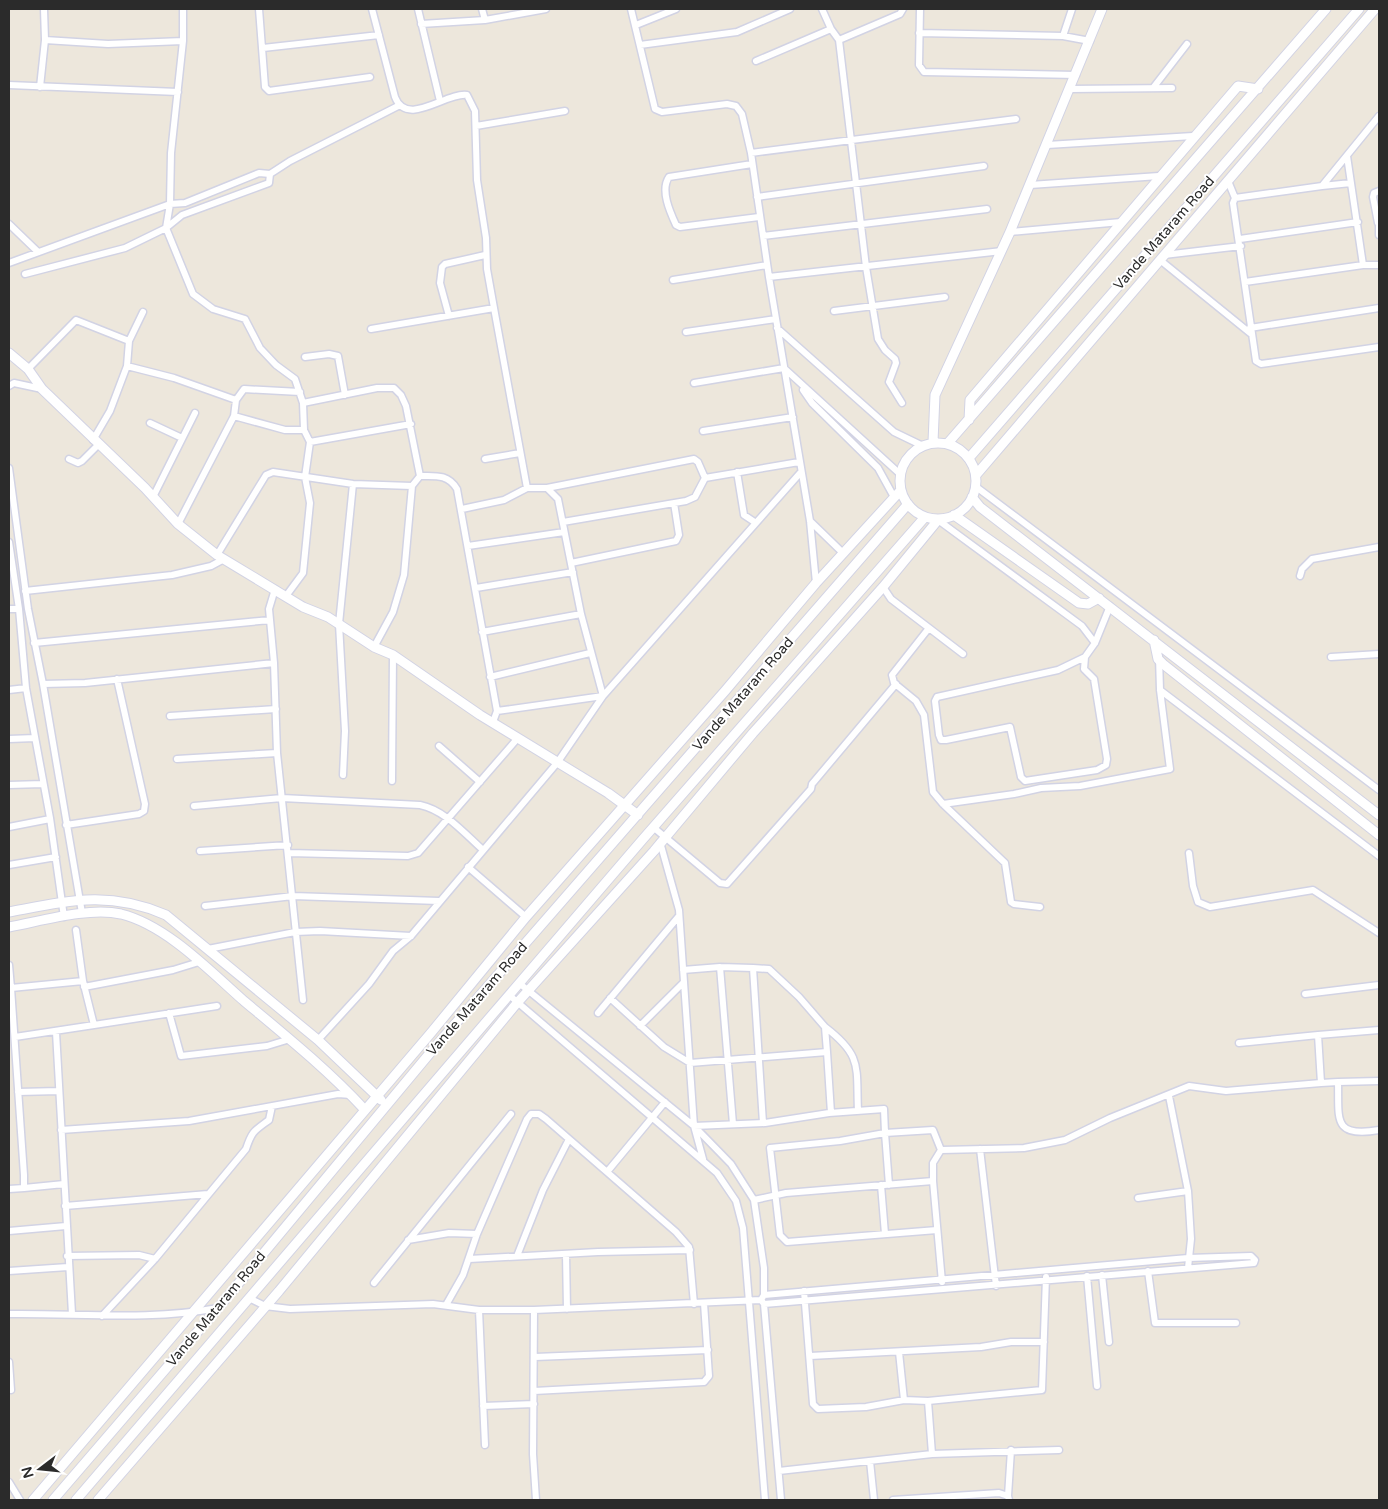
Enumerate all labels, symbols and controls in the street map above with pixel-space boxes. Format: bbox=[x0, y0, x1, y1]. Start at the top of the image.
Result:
street label: Vande Mataram Road bbox=[1110, 173, 1218, 293]
street label: Vande Mataram Road bbox=[689, 634, 797, 754]
street label: Vande Mataram Road bbox=[423, 939, 531, 1059]
street label: Vande Mataram Road bbox=[163, 1248, 269, 1370]
north arrow bbox=[15, 1444, 65, 1494]
text: N bbox=[18, 1465, 38, 1480]

